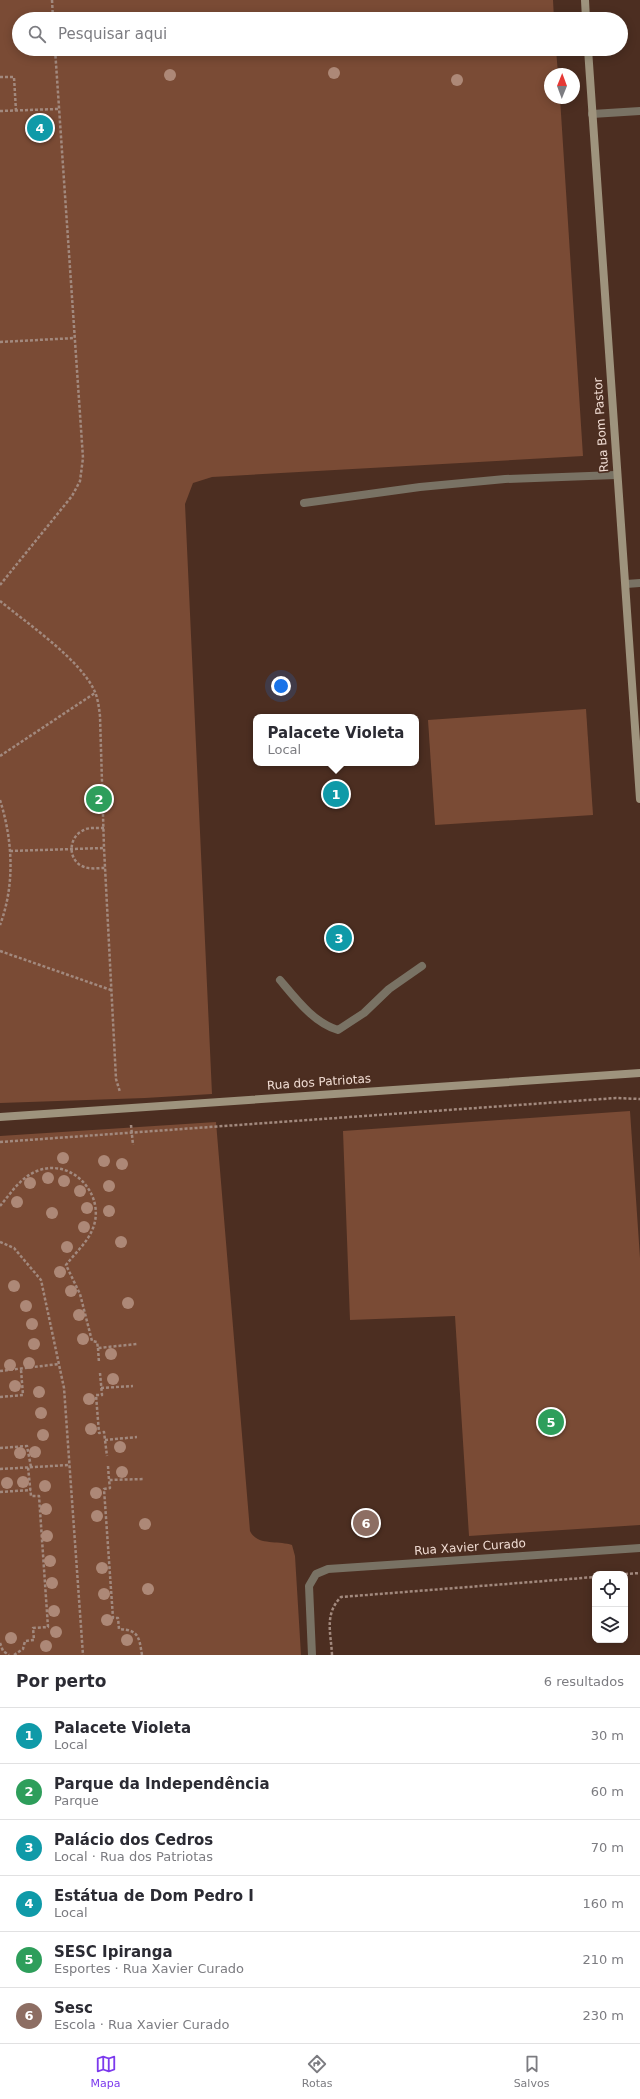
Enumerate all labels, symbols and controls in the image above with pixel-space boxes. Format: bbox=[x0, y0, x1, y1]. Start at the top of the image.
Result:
search box bbox=[12, 12, 628, 56]
icon: search bbox=[26, 23, 48, 45]
text: Pesquisar aqui bbox=[58, 25, 167, 43]
north arrow bbox=[544, 68, 580, 104]
pin: 4 bbox=[27, 113, 53, 143]
street label: Rua Bom Pastor bbox=[591, 377, 611, 473]
your location bbox=[271, 676, 291, 696]
popup bbox=[253, 714, 419, 766]
text: Palacete Violeta bbox=[267, 724, 405, 742]
text: Local bbox=[267, 742, 301, 757]
pin: 1 bbox=[323, 779, 349, 809]
pin: 2 bbox=[86, 784, 112, 814]
pin: 3 bbox=[326, 923, 352, 953]
street label: Rua dos Patriotas bbox=[266, 1071, 372, 1093]
pin: 5 bbox=[538, 1407, 564, 1437]
pin: 6 bbox=[353, 1508, 379, 1538]
street label: Rua Xavier Curado bbox=[414, 1536, 526, 1558]
map controls bbox=[592, 1571, 628, 1643]
button: locate bbox=[592, 1571, 628, 1607]
button: layers bbox=[592, 1607, 628, 1643]
text: Por perto bbox=[16, 1671, 106, 1691]
text: 6 resultados bbox=[544, 1674, 624, 1689]
text: Palacete Violeta bbox=[54, 1719, 191, 1737]
text: 1 bbox=[24, 1728, 34, 1743]
text: 30 m bbox=[591, 1728, 624, 1743]
text: Local bbox=[54, 1737, 88, 1752]
text: Parque da Independência bbox=[54, 1775, 270, 1793]
text: 2 bbox=[24, 1784, 34, 1799]
text: 60 m bbox=[591, 1784, 624, 1799]
text: Parque bbox=[54, 1793, 99, 1808]
text: Palácio dos Cedros bbox=[54, 1831, 213, 1849]
text: 3 bbox=[24, 1840, 34, 1855]
text: 70 m bbox=[591, 1840, 624, 1855]
text: Local · Rua dos Patriotas bbox=[54, 1849, 213, 1864]
text: Estátua de Dom Pedro I bbox=[54, 1887, 254, 1905]
text: 4 bbox=[24, 1896, 34, 1911]
text: 160 m bbox=[582, 1896, 624, 1911]
text: Local bbox=[54, 1905, 88, 1920]
text: SESC Ipiranga bbox=[54, 1943, 173, 1961]
text: 5 bbox=[24, 1952, 34, 1967]
text: 210 m bbox=[582, 1952, 624, 1967]
text: Esportes · Rua Xavier Curado bbox=[54, 1961, 244, 1976]
text: Sesc bbox=[54, 1999, 93, 2017]
text: 6 bbox=[24, 2008, 34, 2023]
text: 230 m bbox=[582, 2008, 624, 2023]
text: Escola · Rua Xavier Curado bbox=[54, 2017, 229, 2032]
tab: Mapa bbox=[91, 2053, 121, 2090]
tab: Rotas bbox=[302, 2053, 332, 2090]
tab: Salvos bbox=[514, 2053, 549, 2090]

